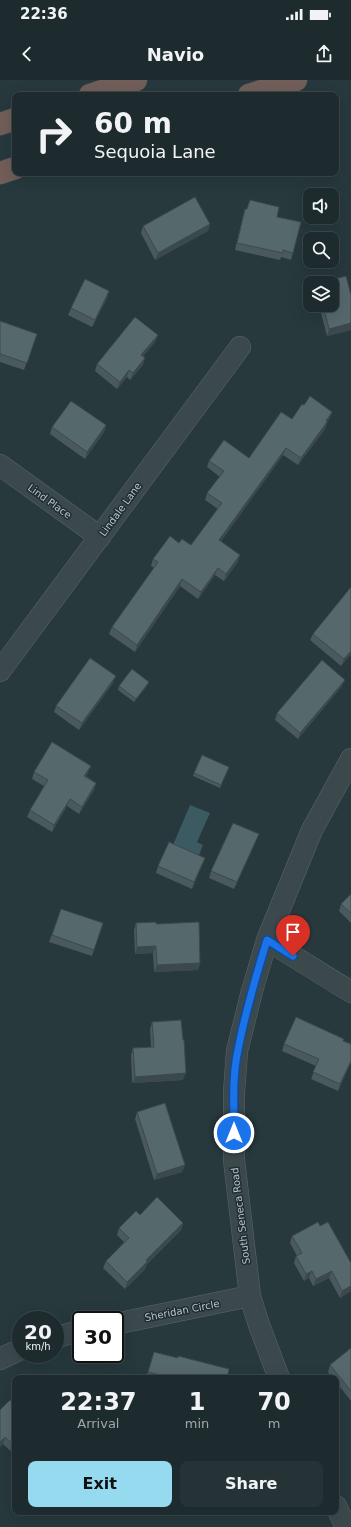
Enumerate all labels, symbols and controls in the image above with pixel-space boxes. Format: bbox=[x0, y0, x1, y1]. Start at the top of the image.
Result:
text: 22:36 bbox=[20, 5, 68, 23]
icon: back bbox=[16, 43, 38, 65]
icon: share bbox=[313, 43, 335, 65]
text: Navio bbox=[147, 44, 204, 65]
text: 60 m bbox=[94, 107, 172, 140]
icon: right bbox=[28, 108, 80, 160]
text: Sequoia Lane bbox=[94, 141, 216, 162]
map controls bbox=[303, 188, 339, 312]
button: sound bbox=[303, 188, 339, 224]
button: search bbox=[303, 232, 339, 268]
button: layers bbox=[303, 276, 339, 312]
street label: Lindale Lane bbox=[97, 480, 144, 538]
street label: Lind Place bbox=[26, 482, 73, 521]
pin bbox=[276, 915, 310, 956]
icon: arrive bbox=[282, 921, 304, 943]
position arrow bbox=[213, 1112, 255, 1154]
street label: South Seneca Road bbox=[229, 1167, 252, 1265]
street label: Sheridan Circle bbox=[144, 1298, 220, 1323]
speed limit sign: 30 bbox=[72, 1311, 124, 1363]
text: 20 bbox=[24, 1320, 52, 1344]
text: km/h bbox=[25, 1341, 51, 1352]
text: 22:37 bbox=[60, 1388, 137, 1416]
text: 1 bbox=[189, 1388, 205, 1416]
text: 70 bbox=[257, 1388, 291, 1416]
text: Arrival bbox=[77, 1416, 119, 1431]
text: min bbox=[185, 1416, 209, 1431]
text: m bbox=[268, 1416, 280, 1431]
button: Exit bbox=[28, 1461, 172, 1507]
button: Share bbox=[180, 1461, 323, 1507]

